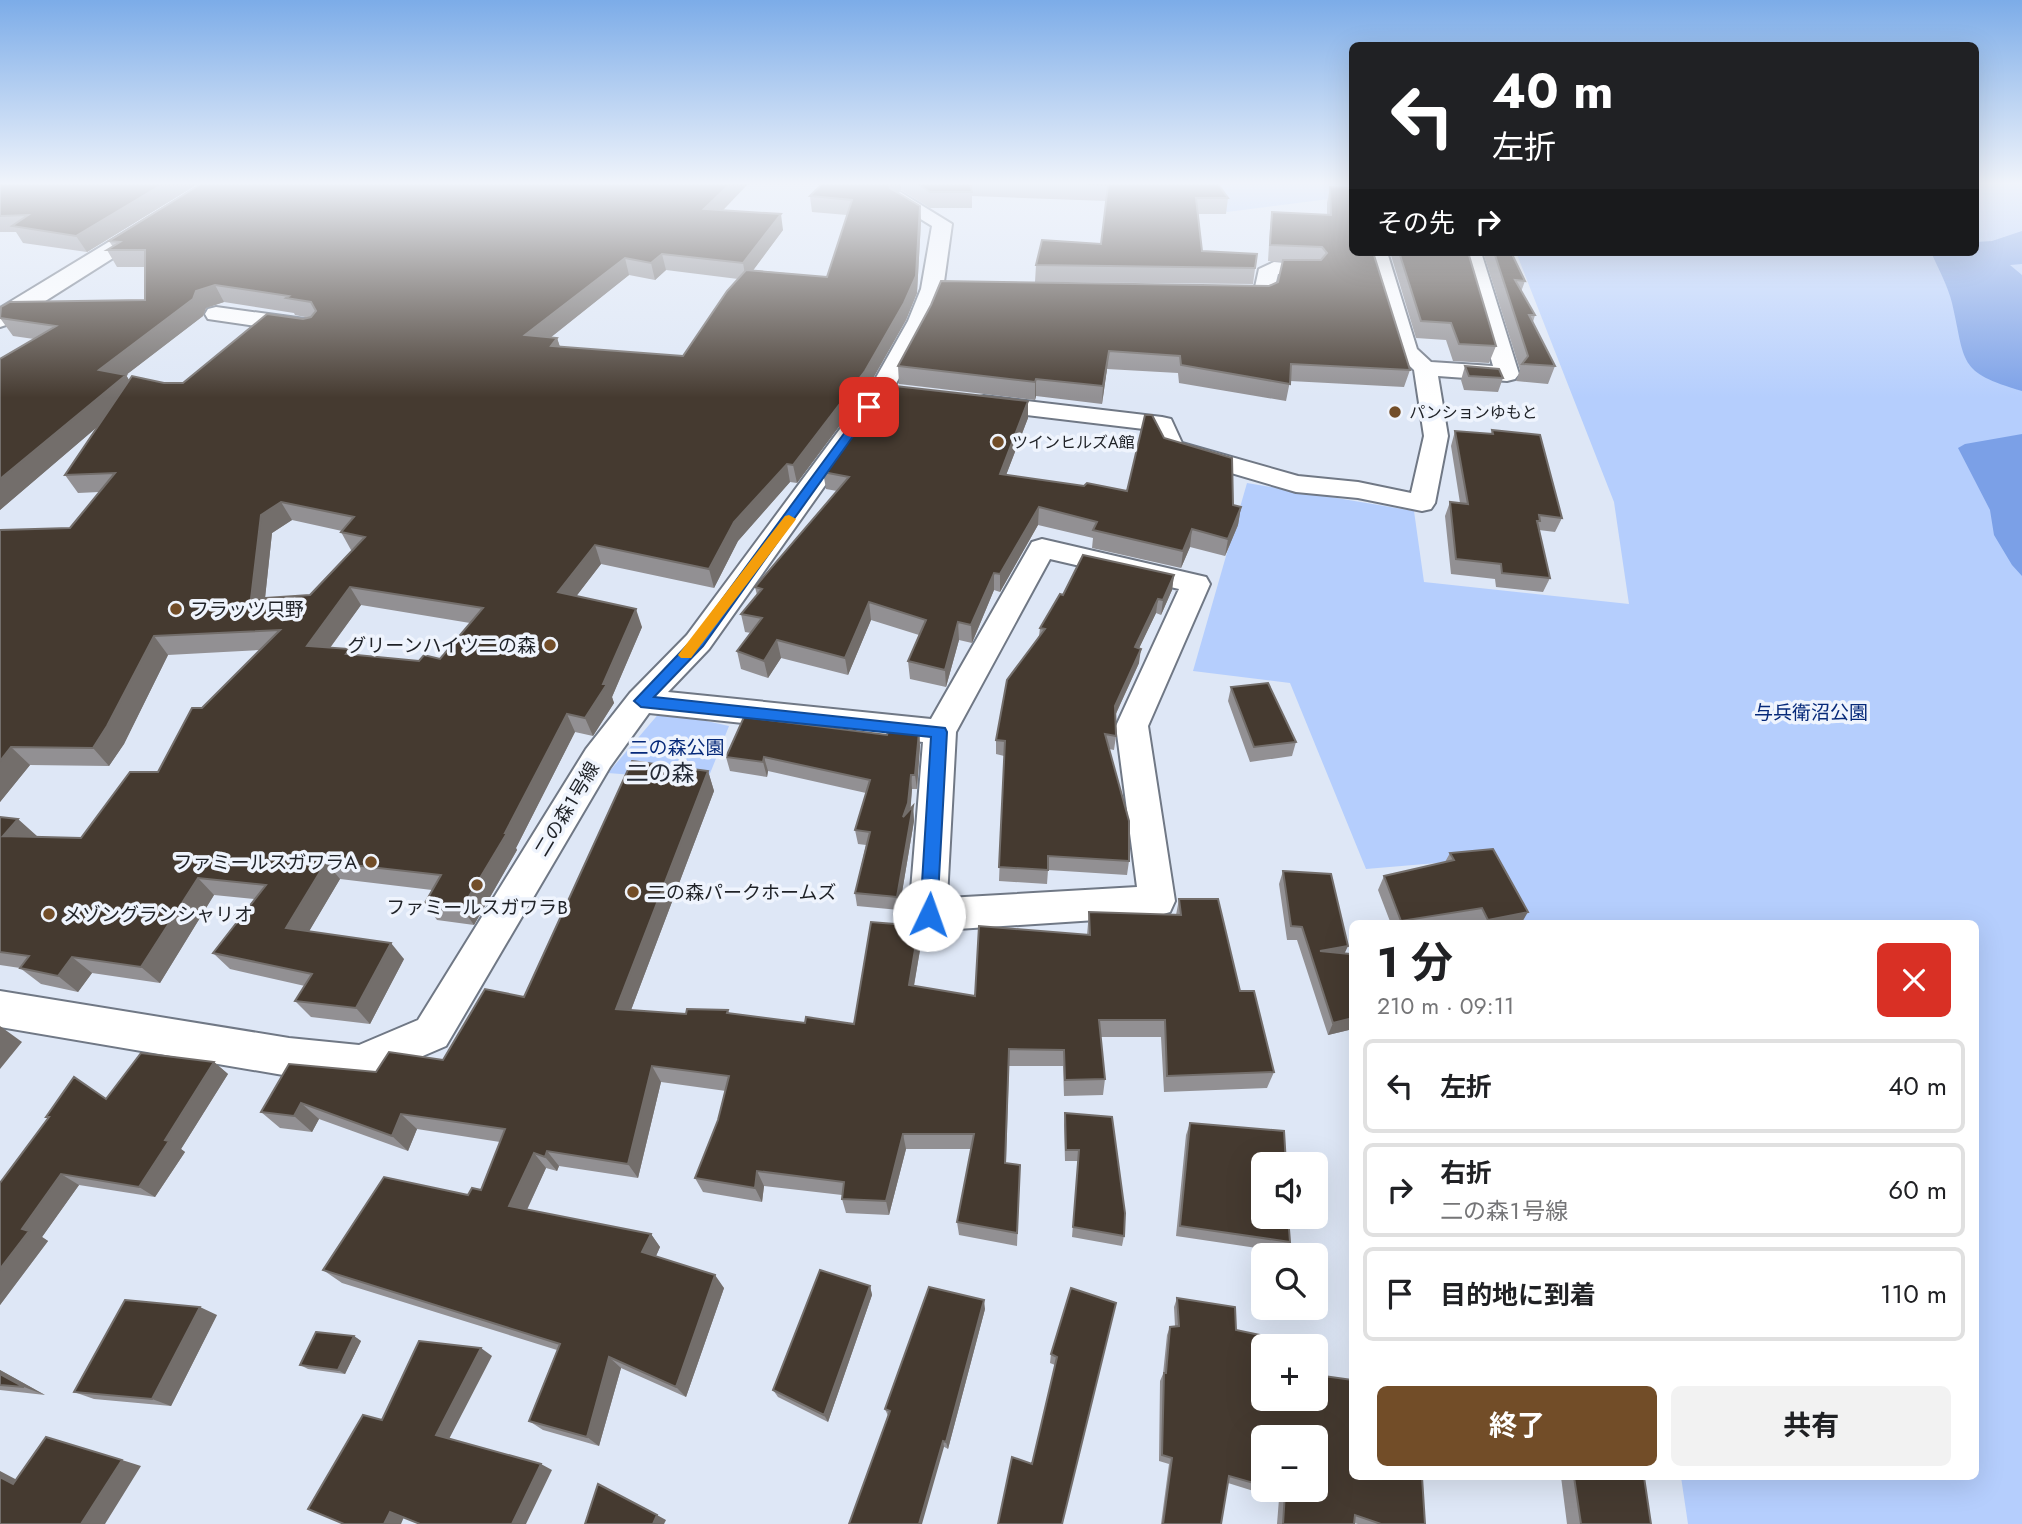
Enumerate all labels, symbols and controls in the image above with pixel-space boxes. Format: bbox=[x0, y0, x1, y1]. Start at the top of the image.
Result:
text: 40 m bbox=[1492, 56, 1614, 126]
icon: left bbox=[1377, 70, 1468, 161]
text: 左折 bbox=[1492, 124, 1556, 170]
icon: right bbox=[1469, 203, 1507, 241]
text: その先 bbox=[1377, 204, 1455, 242]
pin bbox=[839, 377, 899, 437]
icon: arrive bbox=[850, 388, 888, 426]
place label: パンションゆもと bbox=[1409, 401, 1537, 424]
marker: パンションゆもと bbox=[1387, 404, 1403, 420]
place label: ツインヒルズA館 bbox=[1012, 431, 1135, 454]
marker: ツインヒルズA館 bbox=[990, 434, 1006, 450]
place label: フラッツ只野 bbox=[190, 596, 304, 623]
marker: フラッツ只野 bbox=[168, 601, 184, 617]
place label: グリーンハイツ二の森 bbox=[347, 632, 536, 659]
marker: グリーンハイツ二の森 bbox=[542, 637, 558, 653]
park label: 与兵衛沼公園 bbox=[1754, 699, 1868, 726]
park label: 二の森公園 bbox=[629, 734, 725, 761]
district label: 二の森 bbox=[626, 756, 695, 790]
street label: 二の森１号線 bbox=[528, 757, 606, 861]
place label: ファミールスガワラA bbox=[173, 849, 357, 876]
marker: ファミールスガワラA bbox=[363, 854, 379, 870]
marker: ファミールスガワラB bbox=[469, 877, 485, 893]
position arrow bbox=[892, 878, 966, 952]
place label: 二の森パークホームズ bbox=[647, 879, 836, 906]
marker: 二の森パークホームズ bbox=[625, 884, 641, 900]
place label: ファミールスガワラB bbox=[386, 894, 568, 921]
place label: メゾングランシャリオ bbox=[63, 901, 253, 928]
marker: メゾングランシャリオ bbox=[41, 906, 57, 922]
text: 1 分 bbox=[1377, 932, 1453, 993]
button: close bbox=[1877, 943, 1951, 1017]
text: 210 m · 09:11 bbox=[1377, 989, 1514, 1023]
icon: left bbox=[1381, 1067, 1419, 1105]
text: 40 m bbox=[1888, 1067, 1947, 1105]
text: 左折 bbox=[1440, 1068, 1492, 1106]
map controls bbox=[1251, 1152, 1328, 1502]
button: sound bbox=[1251, 1152, 1328, 1229]
text: 右折 bbox=[1440, 1154, 1492, 1192]
icon: right bbox=[1381, 1171, 1419, 1209]
text: 60 m bbox=[1888, 1171, 1947, 1209]
text: 二の森１号線 bbox=[1440, 1194, 1568, 1228]
button: search bbox=[1251, 1243, 1328, 1320]
icon: arrive bbox=[1381, 1275, 1419, 1313]
text: 110 m bbox=[1880, 1275, 1947, 1313]
text: 目的地に到着 bbox=[1440, 1276, 1596, 1314]
button: + bbox=[1251, 1334, 1328, 1411]
button: 終了 bbox=[1377, 1386, 1657, 1466]
button: 共有 bbox=[1671, 1386, 1951, 1466]
button: − bbox=[1251, 1425, 1328, 1502]

